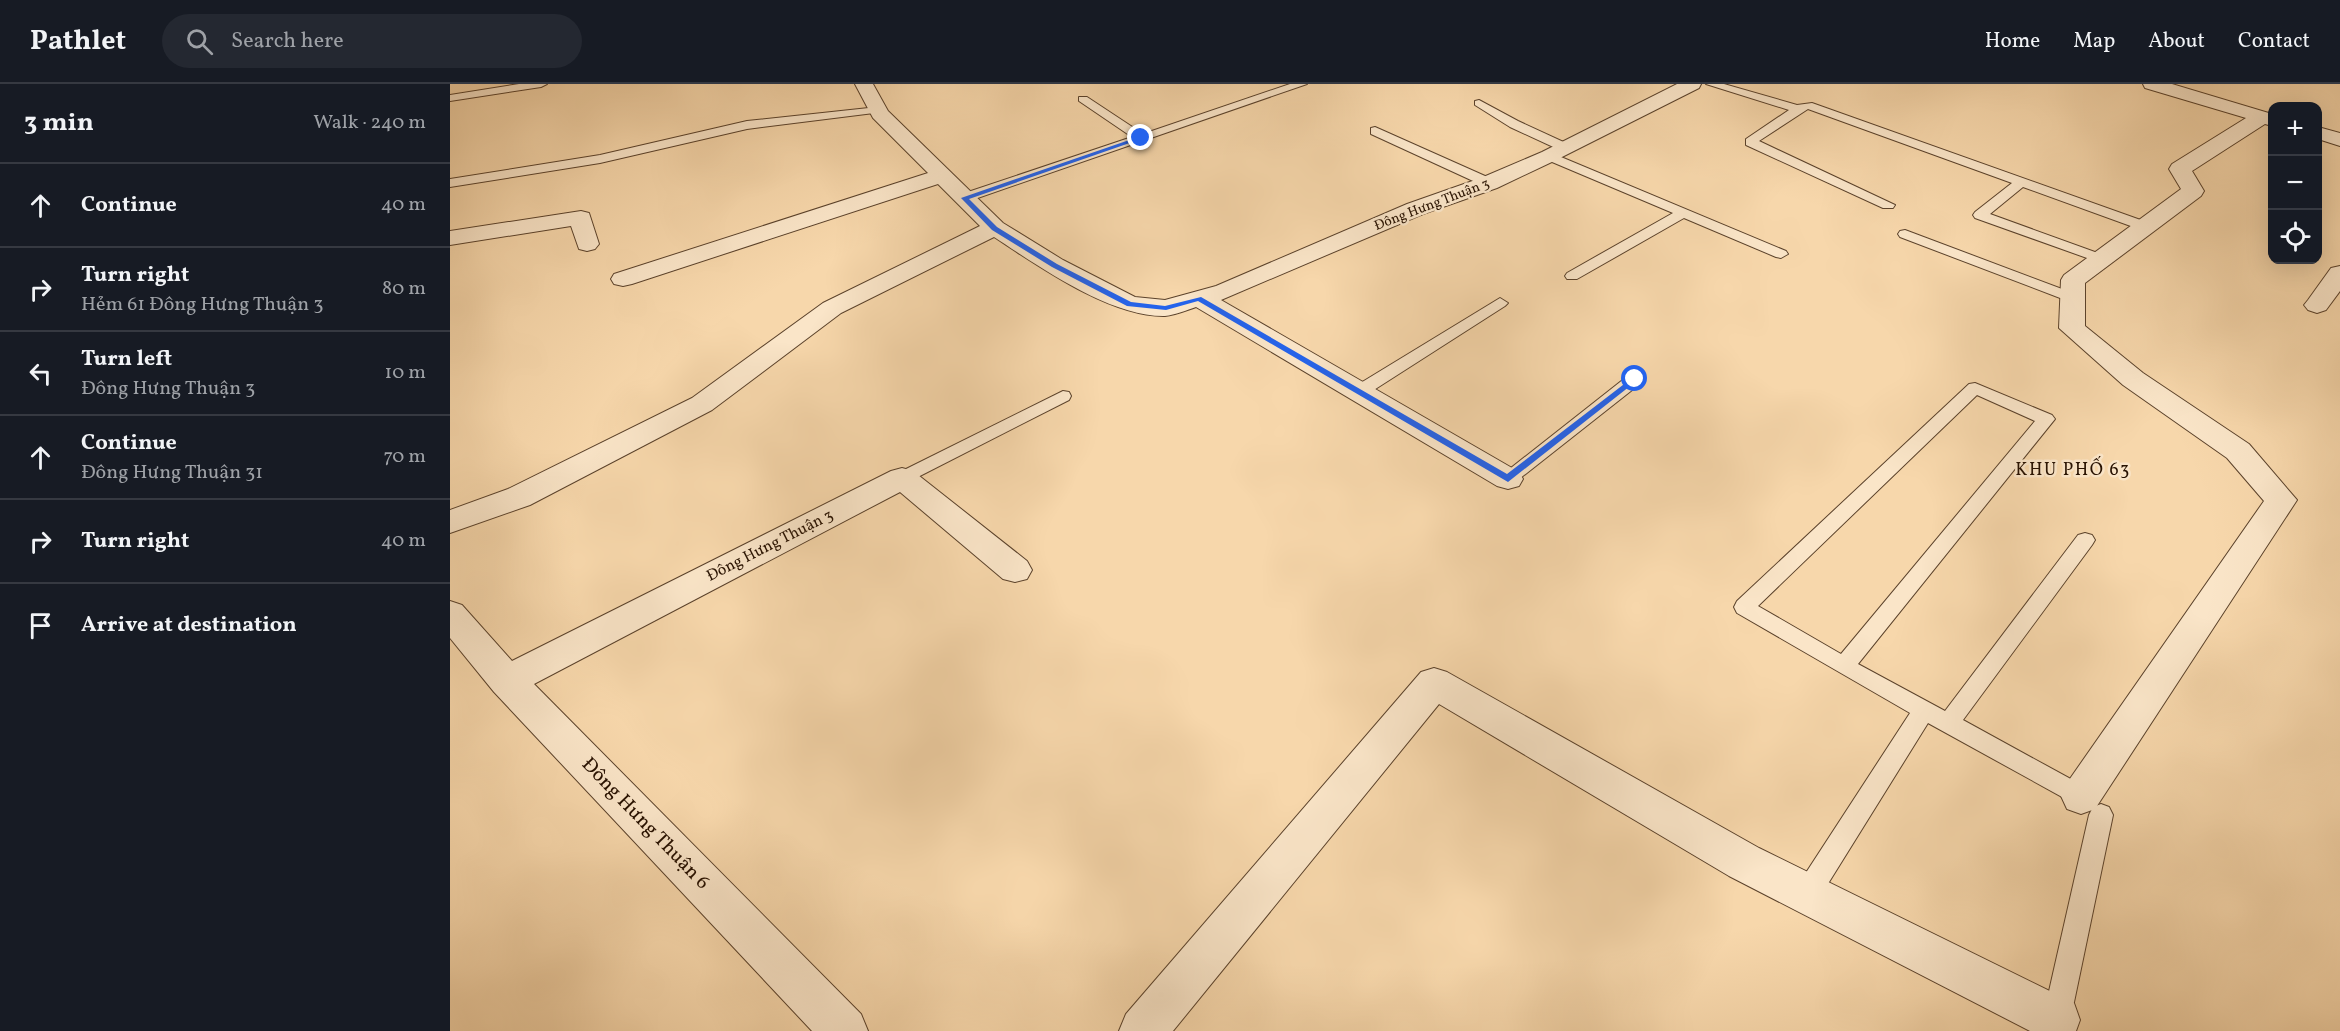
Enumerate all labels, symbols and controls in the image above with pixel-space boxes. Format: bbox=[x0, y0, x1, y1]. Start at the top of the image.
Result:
search box bbox=[162, 14, 582, 68]
text: Pathlet bbox=[30, 22, 126, 61]
icon: search bbox=[183, 25, 216, 58]
text: Search here bbox=[231, 26, 344, 57]
text: Home bbox=[1985, 27, 2040, 56]
text: Map bbox=[2073, 27, 2115, 56]
text: About bbox=[2148, 27, 2205, 56]
text: Contact bbox=[2238, 27, 2310, 56]
map controls bbox=[2268, 102, 2322, 264]
button: + bbox=[2268, 102, 2322, 156]
text: 3 min bbox=[24, 105, 94, 141]
text: Walk · 240 m bbox=[313, 109, 426, 137]
route end bbox=[1127, 124, 1153, 150]
button: − bbox=[2268, 156, 2322, 210]
street label: Đông Hưng Thuận 3 bbox=[1372, 174, 1492, 236]
icon: ahead bbox=[24, 189, 57, 222]
text: Continue bbox=[81, 190, 177, 221]
text: 40 m bbox=[381, 191, 426, 219]
button: locate bbox=[2268, 210, 2322, 264]
text: Turn right bbox=[81, 260, 189, 291]
icon: right bbox=[24, 273, 57, 306]
text: 80 m bbox=[382, 275, 426, 303]
text: Hẻm 61 Đông Hưng Thuận 3 bbox=[81, 291, 323, 319]
text: Turn left bbox=[81, 344, 172, 375]
icon: left bbox=[24, 357, 57, 390]
text: 10 m bbox=[385, 359, 426, 387]
route start bbox=[1621, 365, 1647, 391]
text: Đông Hưng Thuận 3 bbox=[81, 375, 255, 403]
text: Continue bbox=[81, 428, 177, 459]
icon: ahead bbox=[24, 441, 57, 474]
text: 70 m bbox=[383, 443, 426, 471]
district label: KHU PHỐ 63 bbox=[2015, 456, 2131, 483]
text: Đông Hưng Thuận 31 bbox=[81, 459, 263, 487]
street label: Đông Hưng Thuận 3 bbox=[703, 505, 837, 587]
icon: right bbox=[24, 525, 57, 558]
text: Turn right bbox=[81, 526, 189, 557]
text: 40 m bbox=[381, 527, 426, 555]
icon: arrive bbox=[24, 609, 57, 642]
text: Arrive at destination bbox=[81, 610, 297, 641]
street label: Đông Hưng Thuận 6 bbox=[574, 752, 716, 896]

